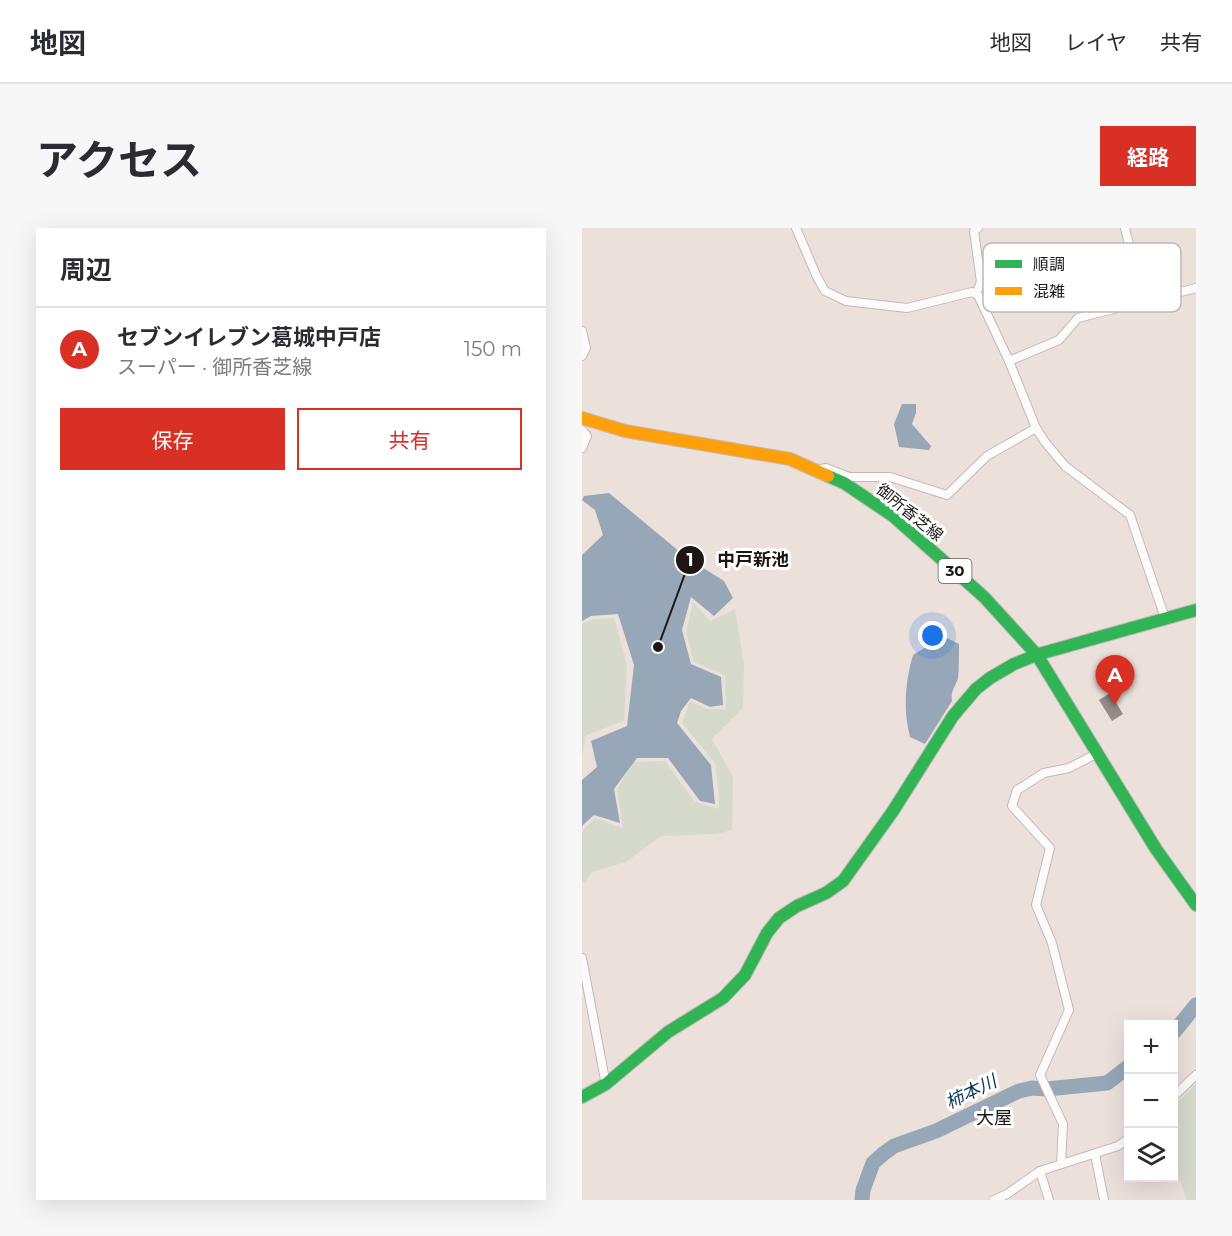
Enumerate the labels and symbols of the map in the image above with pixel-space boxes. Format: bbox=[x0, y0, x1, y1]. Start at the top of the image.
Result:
legend bbox=[983, 243, 1181, 312]
text: 順調 bbox=[1033, 255, 1065, 274]
text: 混雑 bbox=[1033, 282, 1065, 301]
street label: 御所香芝線 bbox=[873, 480, 947, 545]
callout: 中戸新池 bbox=[675, 542, 801, 578]
text: 1 bbox=[686, 549, 694, 571]
text: 中戸新池 bbox=[717, 549, 789, 571]
road number: 30 bbox=[938, 559, 971, 583]
your location bbox=[918, 621, 947, 650]
pin: A bbox=[1096, 656, 1134, 705]
water label: 柿本川 bbox=[942, 1069, 1002, 1114]
district label: 大屋 bbox=[976, 1107, 1012, 1129]

